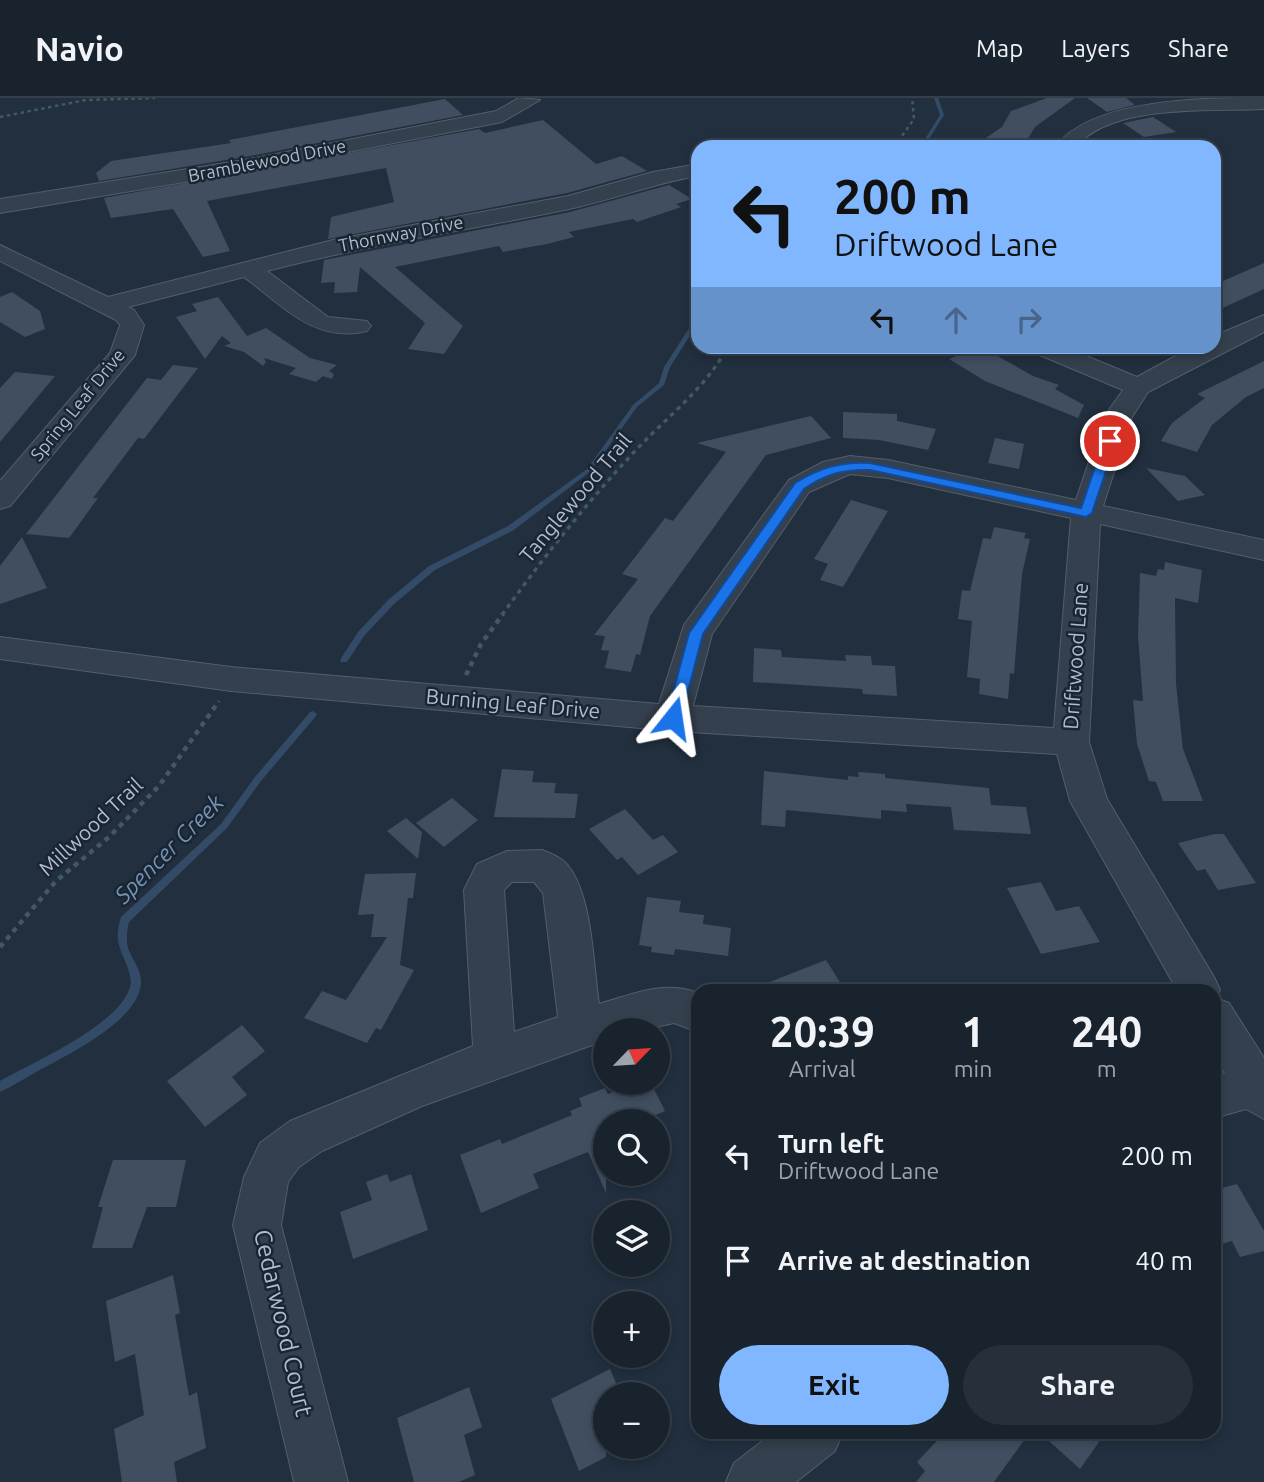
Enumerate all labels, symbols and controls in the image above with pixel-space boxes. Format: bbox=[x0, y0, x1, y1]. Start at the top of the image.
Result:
text: Navio bbox=[35, 30, 124, 67]
text: Map bbox=[976, 35, 1023, 62]
text: Layers bbox=[1061, 35, 1130, 62]
text: Share bbox=[1168, 35, 1229, 62]
street label: Bramblewood Drive bbox=[186, 135, 347, 185]
icon: left bbox=[719, 168, 810, 259]
text: 200 m bbox=[834, 168, 971, 223]
street label: Thornway Drive bbox=[337, 211, 465, 255]
text: Driftwood Lane bbox=[834, 226, 1058, 262]
icon: left bbox=[864, 301, 902, 339]
icon: ahead bbox=[937, 301, 975, 339]
icon: right bbox=[1010, 301, 1048, 339]
street label: Spring Leaf Drive bbox=[26, 345, 128, 464]
pin bbox=[1080, 411, 1140, 471]
icon: arrive bbox=[1091, 422, 1129, 460]
street label: Tanglewood Trail bbox=[514, 428, 636, 567]
street label: Driftwood Lane bbox=[1058, 582, 1092, 730]
position arrow bbox=[636, 681, 710, 755]
street label: Burning Leaf Drive bbox=[425, 683, 601, 723]
street label: Millwood Trail bbox=[34, 772, 147, 880]
water label: Spencer Creek bbox=[109, 789, 228, 909]
text: 20:39 bbox=[770, 1008, 875, 1055]
text: 1 bbox=[961, 1008, 985, 1055]
text: 240 bbox=[1071, 1008, 1142, 1055]
north arrow bbox=[593, 1018, 670, 1096]
map controls bbox=[593, 1018, 670, 1459]
text: Arrival bbox=[789, 1056, 856, 1081]
text: min bbox=[954, 1056, 992, 1081]
text: m bbox=[1097, 1056, 1117, 1081]
button: search bbox=[593, 1109, 670, 1186]
text: Turn left bbox=[778, 1129, 884, 1158]
icon: left bbox=[719, 1137, 757, 1175]
text: 200 m bbox=[1121, 1141, 1193, 1170]
text: Driftwood Lane bbox=[778, 1158, 939, 1183]
button: layers bbox=[593, 1200, 670, 1277]
street label: Cedarwood Court bbox=[249, 1227, 318, 1420]
icon: arrive bbox=[719, 1242, 757, 1280]
text: Arrive at destination bbox=[778, 1246, 1031, 1275]
text: 40 m bbox=[1135, 1246, 1193, 1275]
button: + bbox=[593, 1291, 670, 1368]
button: Exit bbox=[719, 1345, 949, 1425]
button: Share bbox=[963, 1345, 1193, 1425]
button: − bbox=[593, 1382, 670, 1459]

